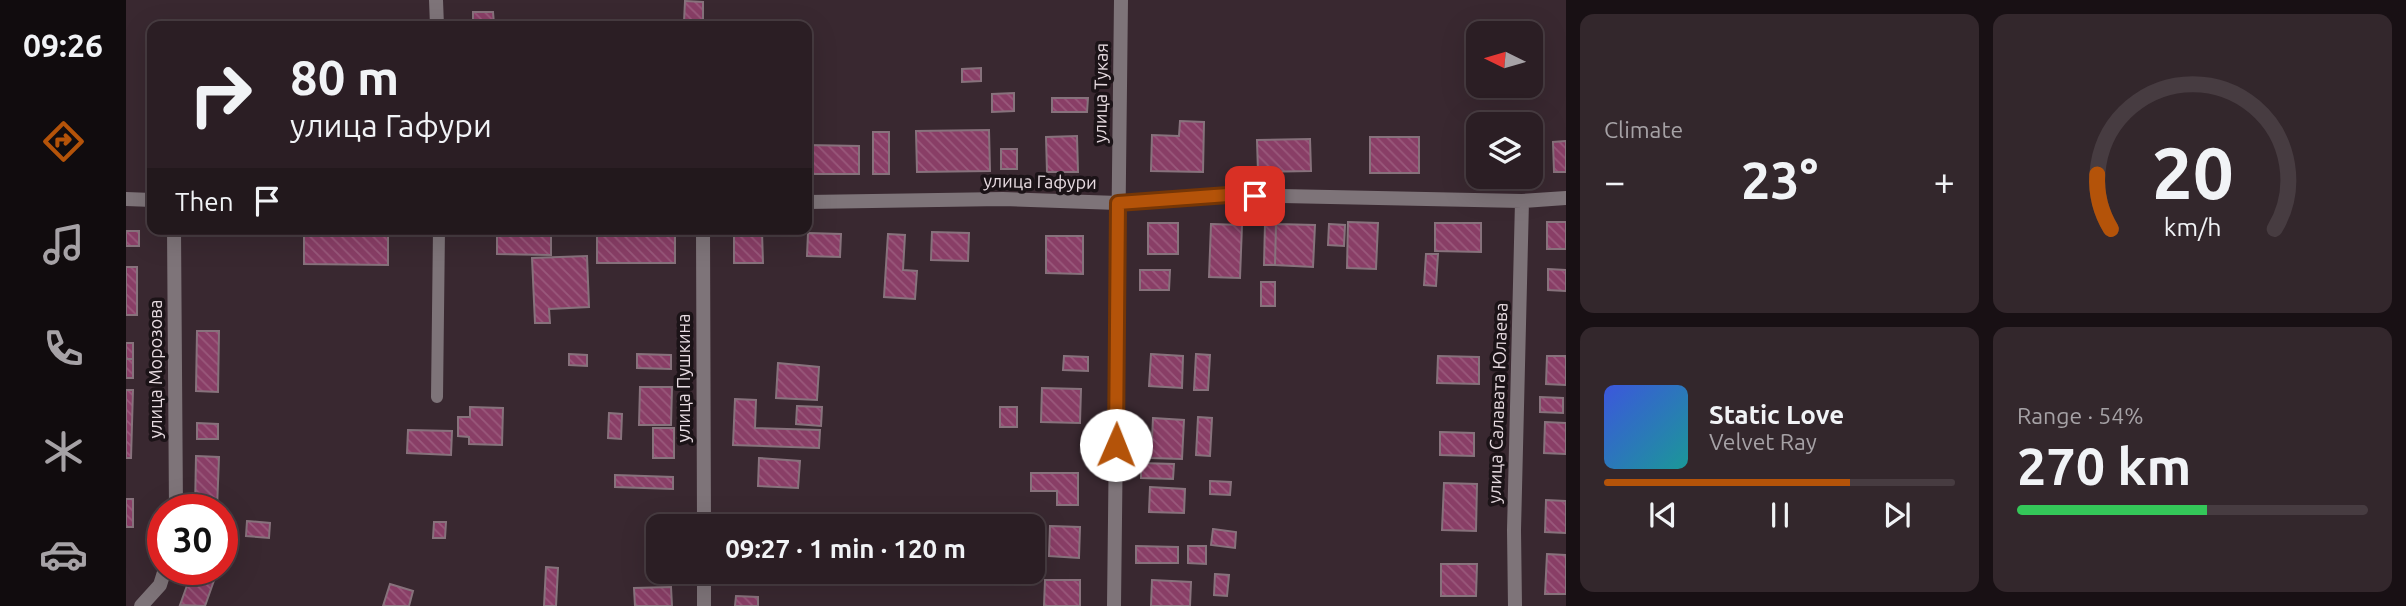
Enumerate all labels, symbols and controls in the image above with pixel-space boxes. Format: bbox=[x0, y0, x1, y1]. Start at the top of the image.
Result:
north arrow bbox=[1466, 21, 1544, 98]
map controls bbox=[1466, 21, 1543, 189]
text: 09:26 bbox=[23, 27, 103, 63]
street label: улица Тукая bbox=[1089, 43, 1111, 143]
icon: right bbox=[175, 49, 266, 140]
text: 80 m bbox=[290, 49, 399, 104]
text: улица Гафури bbox=[290, 107, 492, 143]
button: layers bbox=[1466, 112, 1543, 189]
icon: directions bbox=[39, 117, 88, 166]
text: Climate bbox=[1604, 117, 1683, 142]
text: 20 bbox=[2151, 132, 2234, 214]
text: 23° bbox=[1741, 151, 1818, 209]
text: − bbox=[1604, 160, 1625, 202]
text: + bbox=[1934, 160, 1955, 202]
pin bbox=[1225, 166, 1285, 226]
street label: улица Гафури bbox=[983, 170, 1097, 192]
icon: arrive bbox=[1236, 177, 1274, 215]
icon: arrive bbox=[248, 182, 286, 220]
text: Then bbox=[175, 187, 234, 216]
text: km/h bbox=[2164, 213, 2221, 241]
icon: music bbox=[39, 220, 88, 269]
street label: улица Морозова bbox=[145, 300, 165, 438]
street label: улица Салавата Юлаева bbox=[1483, 302, 1511, 504]
street label: улица Пушкина bbox=[673, 314, 693, 442]
icon: phone bbox=[39, 324, 88, 373]
text: Static Love bbox=[1709, 400, 1844, 429]
text: Range · 54% bbox=[2017, 403, 2144, 428]
position arrow bbox=[1079, 408, 1153, 482]
icon: climate bbox=[39, 427, 88, 476]
text: Velvet Ray bbox=[1709, 429, 1817, 454]
text: 270 km bbox=[2017, 437, 2191, 495]
speed limit sign: 30 bbox=[147, 494, 238, 585]
icon: previous bbox=[1644, 496, 1682, 534]
icon: pause bbox=[1761, 496, 1799, 534]
icon: next bbox=[1878, 496, 1916, 534]
icon: car bbox=[39, 530, 88, 579]
text: 09:27 · 1 min · 120 m bbox=[725, 534, 966, 563]

